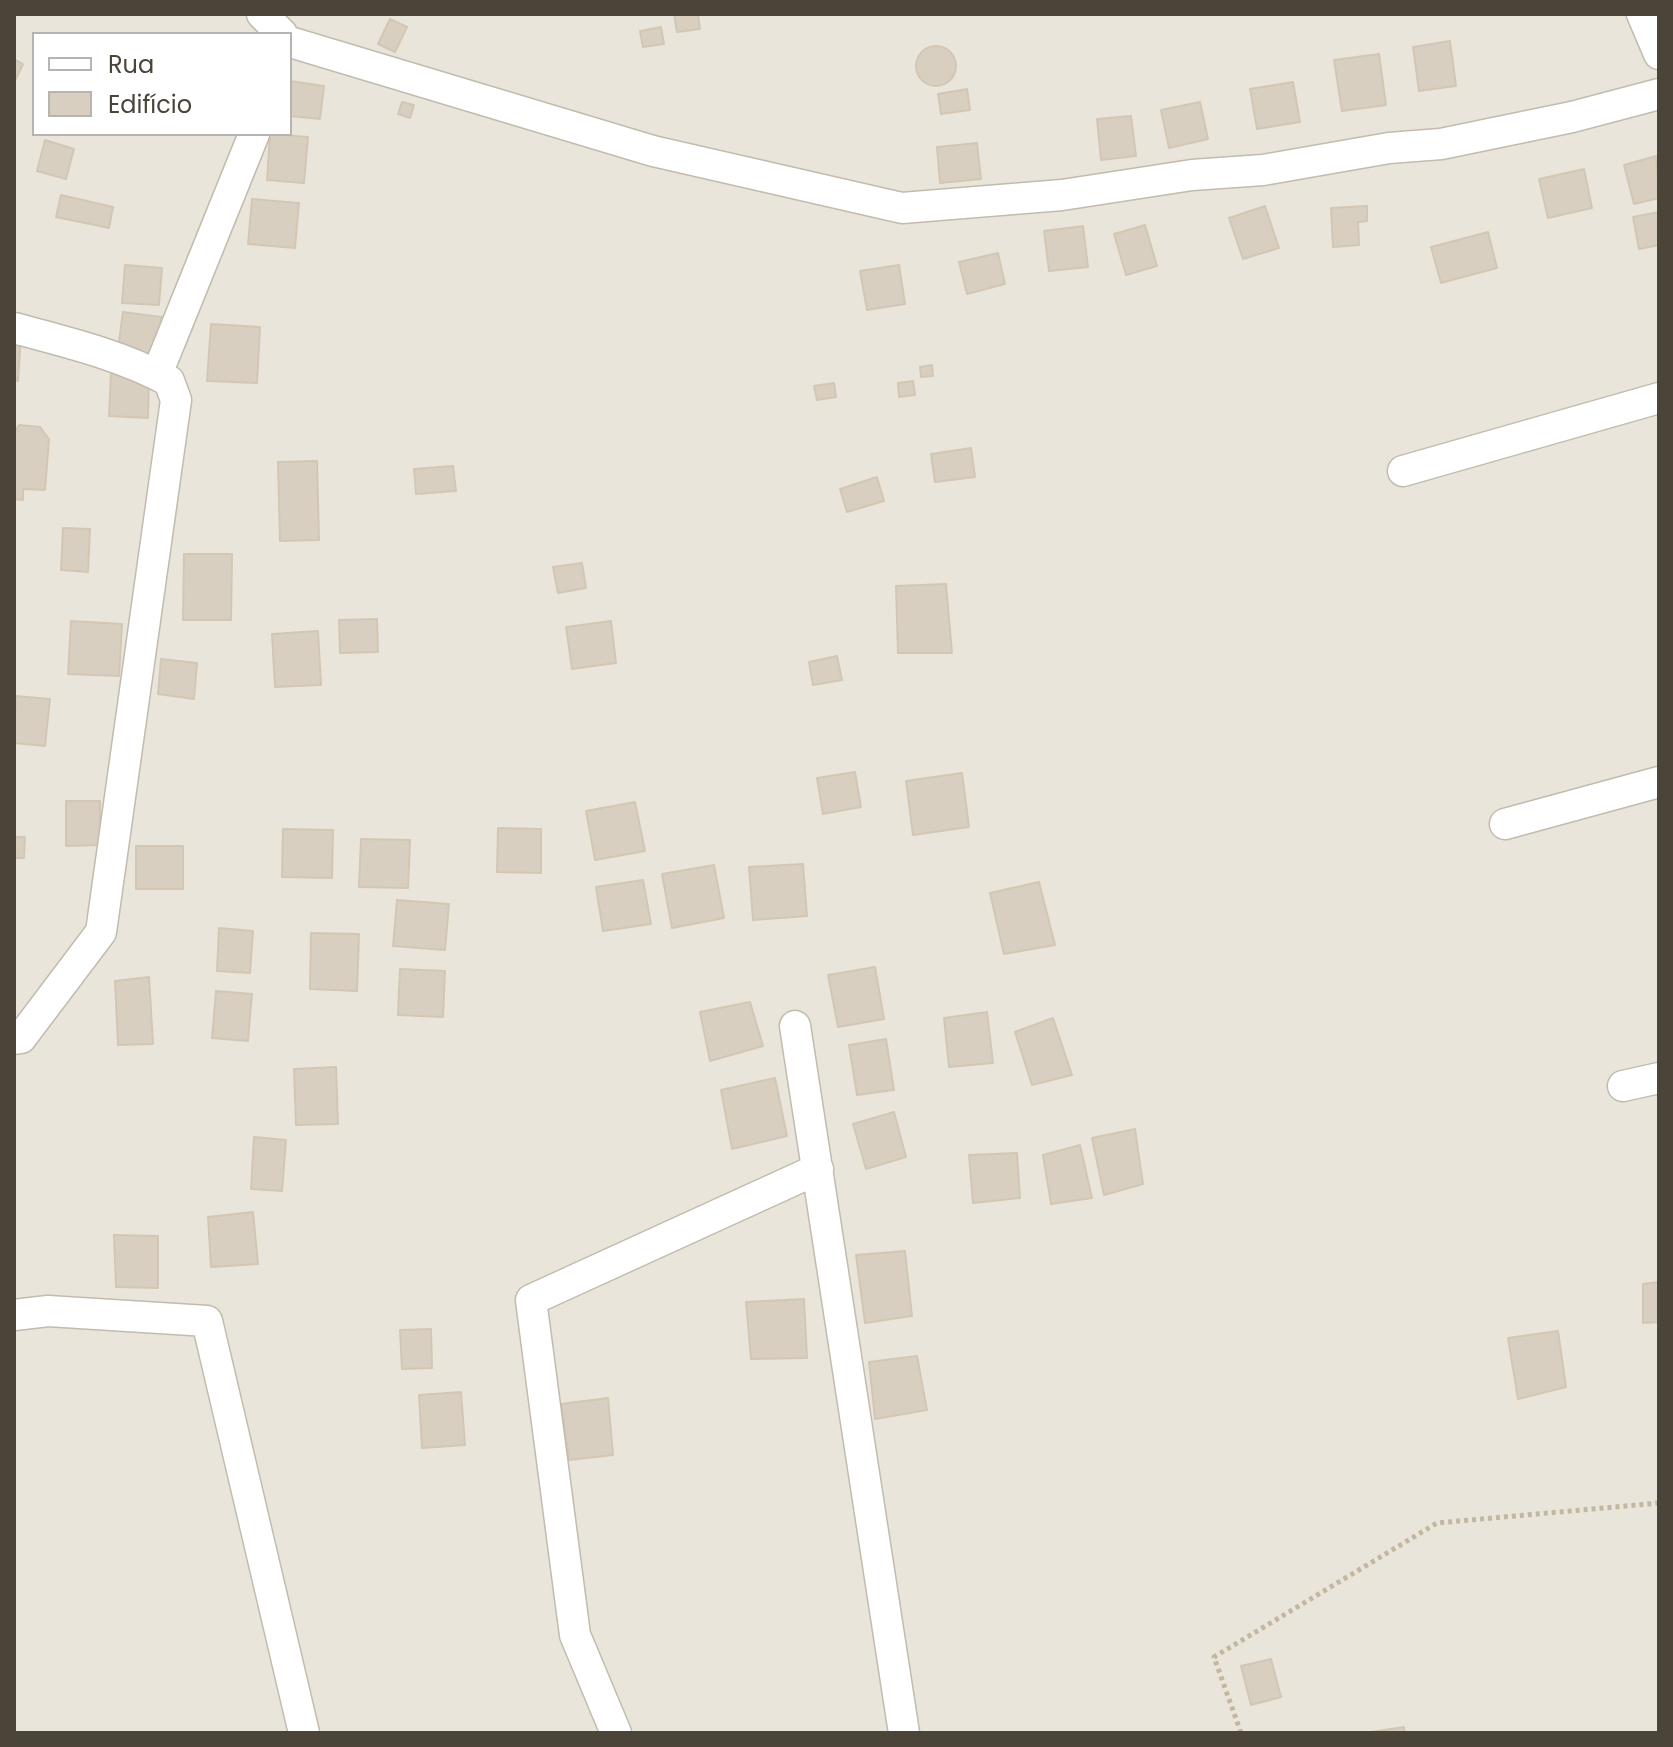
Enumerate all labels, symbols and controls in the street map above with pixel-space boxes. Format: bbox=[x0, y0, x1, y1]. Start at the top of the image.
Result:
legend bbox=[32, 32, 292, 136]
text: Rua bbox=[108, 48, 154, 81]
text: Edifício bbox=[108, 88, 192, 121]

